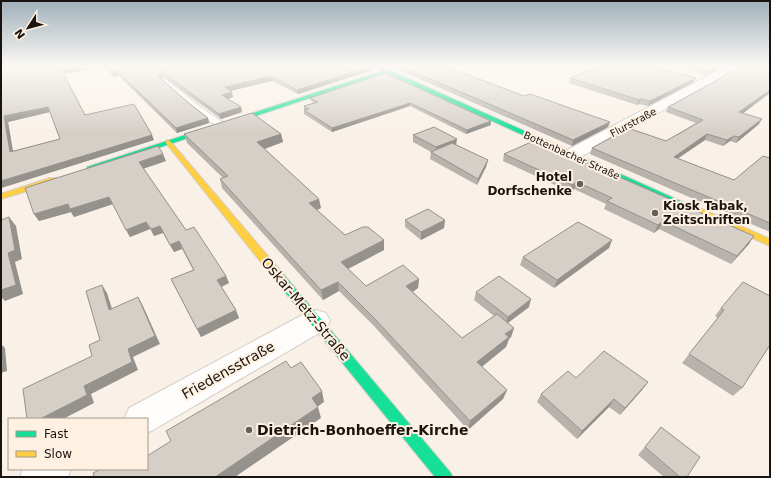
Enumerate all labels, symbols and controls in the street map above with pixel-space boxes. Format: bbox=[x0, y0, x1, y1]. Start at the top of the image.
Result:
north arrow bbox=[8, 8, 48, 48]
text: N bbox=[12, 26, 28, 41]
street label: Flurstraße bbox=[608, 106, 658, 139]
street label: Bottenbacher Straße bbox=[522, 129, 622, 182]
place label: Hotel Dorfschenke bbox=[487, 170, 572, 198]
marker: Hotel Dorfschenke bbox=[575, 179, 585, 189]
place label: Kiosk Tabak, Zeitschriften bbox=[663, 199, 750, 227]
marker: Kiosk Tabak, Zeitschriften bbox=[650, 208, 660, 218]
street label: Oskar-Metz-Straße bbox=[258, 254, 354, 364]
street label: Friedensstraße bbox=[179, 338, 277, 402]
legend bbox=[8, 418, 148, 470]
place label: Dietrich-Bonhoeffer-Kirche bbox=[257, 422, 469, 438]
marker: Dietrich-Bonhoeffer-Kirche bbox=[244, 425, 254, 435]
text: Fast bbox=[44, 427, 68, 441]
text: Slow bbox=[44, 447, 72, 461]

